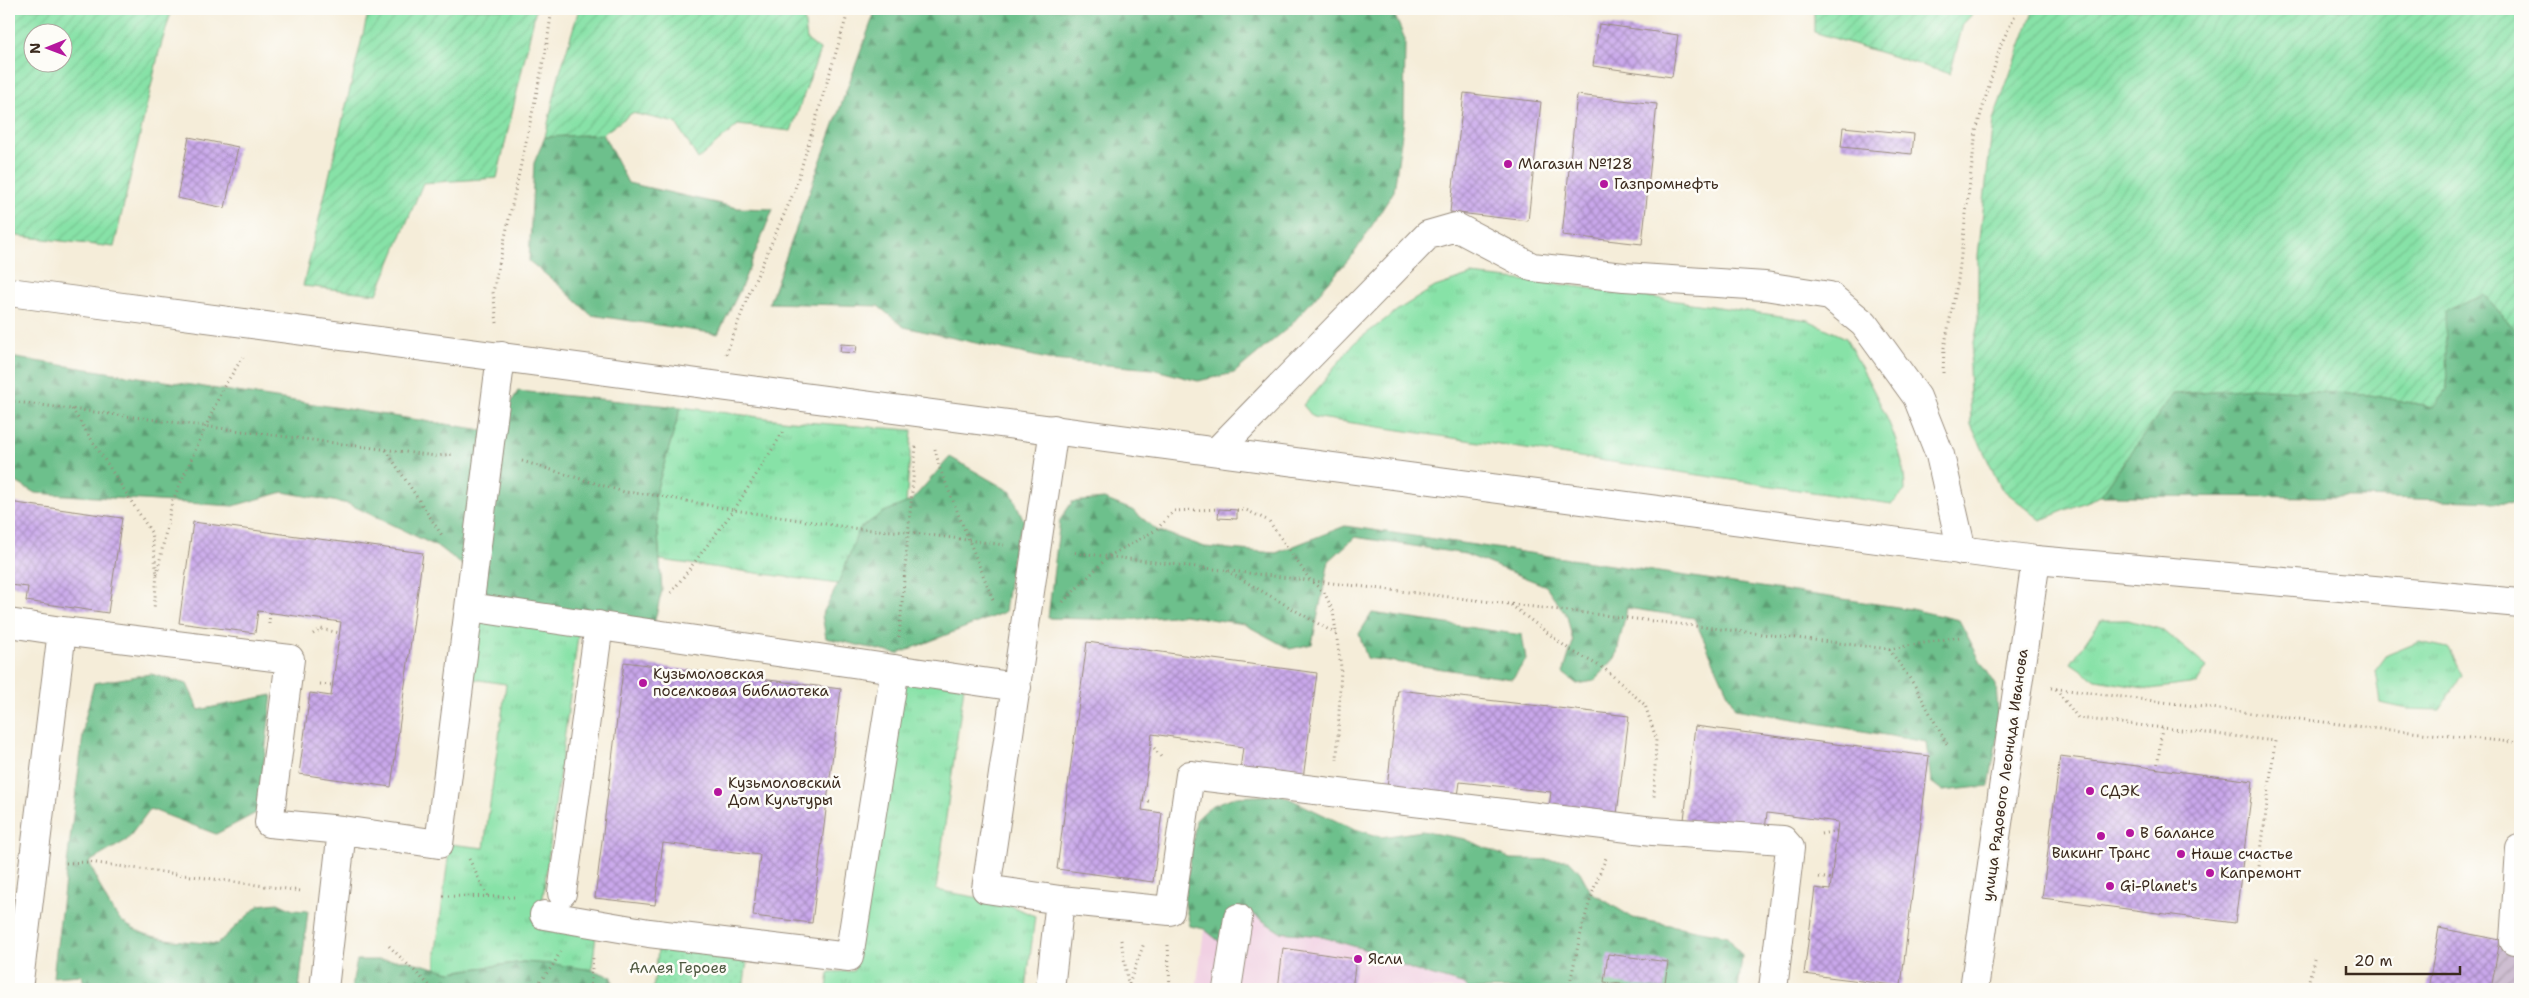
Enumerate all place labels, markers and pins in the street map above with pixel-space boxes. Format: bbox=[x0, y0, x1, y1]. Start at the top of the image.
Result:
place label: Магазин №128 bbox=[1518, 154, 1632, 174]
marker: Магазин №128 bbox=[1502, 158, 1514, 170]
place label: Газпромнефть bbox=[1614, 174, 1719, 194]
marker: Газпромнефть bbox=[1598, 178, 1610, 190]
place label: Кузьмоловская поселковая библиотека bbox=[653, 664, 830, 701]
marker: Кузьмоловская поселковая библиотека bbox=[637, 677, 649, 689]
place label: Кузьмоловский Дом Культуры bbox=[728, 773, 841, 810]
place label: СДЭК bbox=[2100, 781, 2140, 801]
marker: СДЭК bbox=[2084, 785, 2096, 797]
marker: Кузьмоловский Дом Культуры bbox=[712, 786, 724, 798]
place label: В балансе bbox=[2140, 823, 2215, 843]
marker: В балансе bbox=[2124, 827, 2136, 839]
marker: Викинг Транс bbox=[2095, 830, 2107, 842]
place label: Викинг Транс bbox=[2052, 843, 2150, 863]
place label: Наше счастье bbox=[2191, 844, 2293, 864]
marker: Наше счастье bbox=[2175, 848, 2187, 860]
place label: Капремонт bbox=[2220, 863, 2302, 883]
marker: Капремонт bbox=[2204, 867, 2216, 879]
place label: Gi-Planet's bbox=[2120, 876, 2198, 896]
marker: Gi-Planet's bbox=[2104, 880, 2116, 892]
place label: Ясли bbox=[1368, 949, 1403, 969]
marker: Ясли bbox=[1352, 953, 1364, 965]

